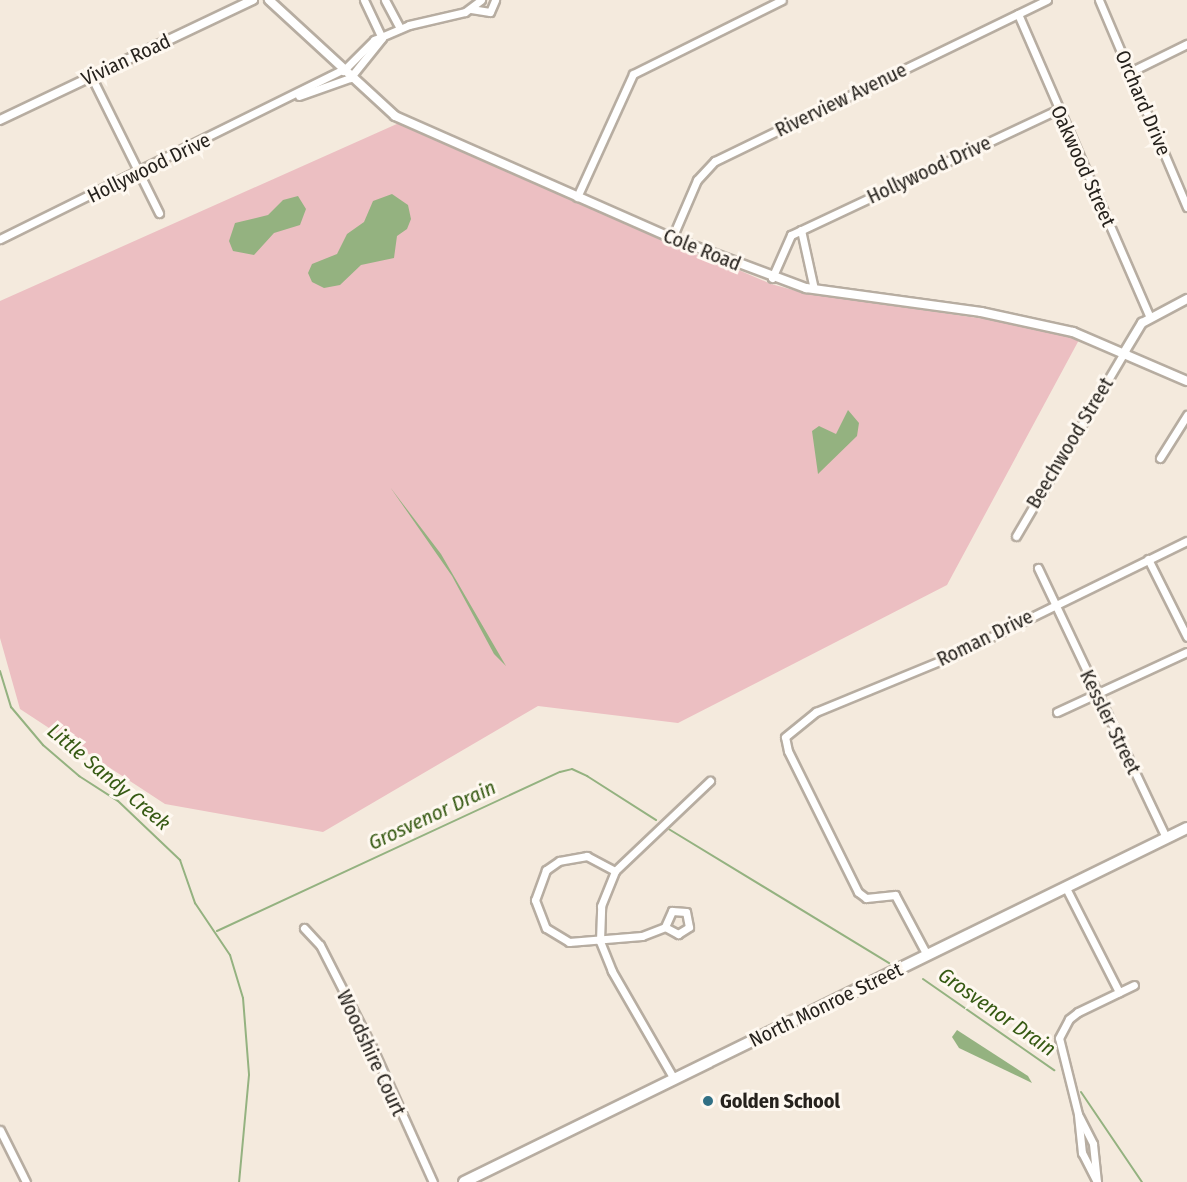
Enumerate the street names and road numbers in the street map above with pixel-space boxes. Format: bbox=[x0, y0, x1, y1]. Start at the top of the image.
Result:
street label: Vivian Road bbox=[78, 29, 174, 91]
street label: Orchard Drive bbox=[1110, 47, 1176, 159]
street label: Riverview Avenue bbox=[771, 58, 911, 142]
street label: Oakwood Street bbox=[1046, 102, 1120, 230]
street label: Hollywood Drive bbox=[84, 128, 214, 208]
street label: Hollywood Drive bbox=[863, 131, 995, 209]
street label: Cole Road bbox=[660, 224, 744, 276]
street label: Beechwood Street bbox=[1021, 373, 1119, 513]
street label: Roman Drive bbox=[933, 604, 1037, 672]
street label: Kessler Street bbox=[1074, 666, 1146, 778]
street label: North Monroe Street bbox=[746, 958, 906, 1052]
street label: Woodshire Court bbox=[331, 986, 411, 1120]

